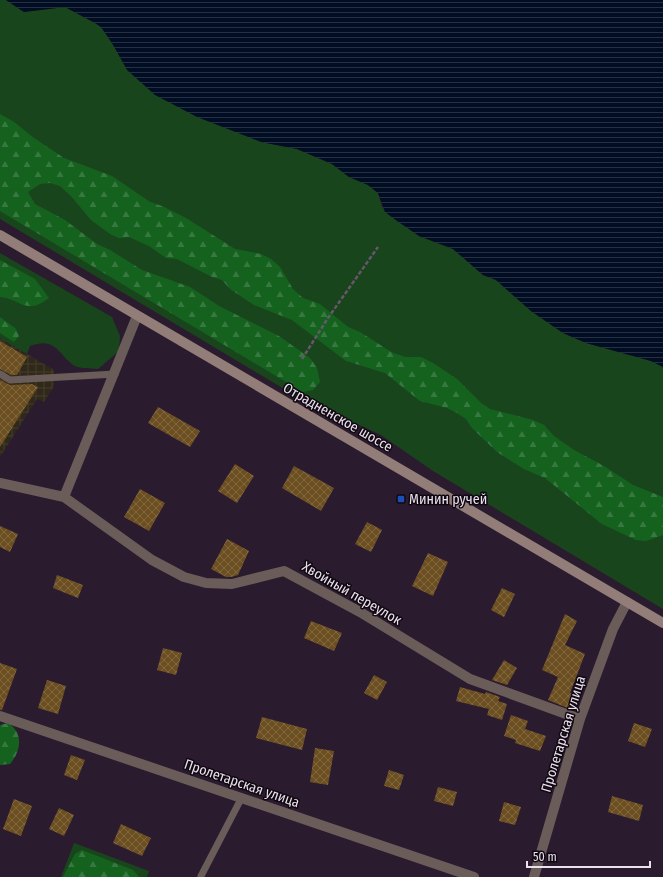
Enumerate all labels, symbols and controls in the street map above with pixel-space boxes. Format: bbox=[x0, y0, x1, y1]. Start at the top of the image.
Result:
street label: Отрадненское шоссе bbox=[280, 379, 395, 456]
place label: Минин ручей bbox=[409, 491, 487, 508]
marker: Минин ручей bbox=[396, 494, 406, 504]
street label: Хвойный переулок bbox=[299, 558, 405, 629]
street label: Пролетарская улица bbox=[538, 674, 589, 794]
street label: Пролетарская улица bbox=[182, 756, 302, 811]
scale bar bbox=[527, 843, 650, 869]
text: 50 m bbox=[533, 850, 557, 864]

